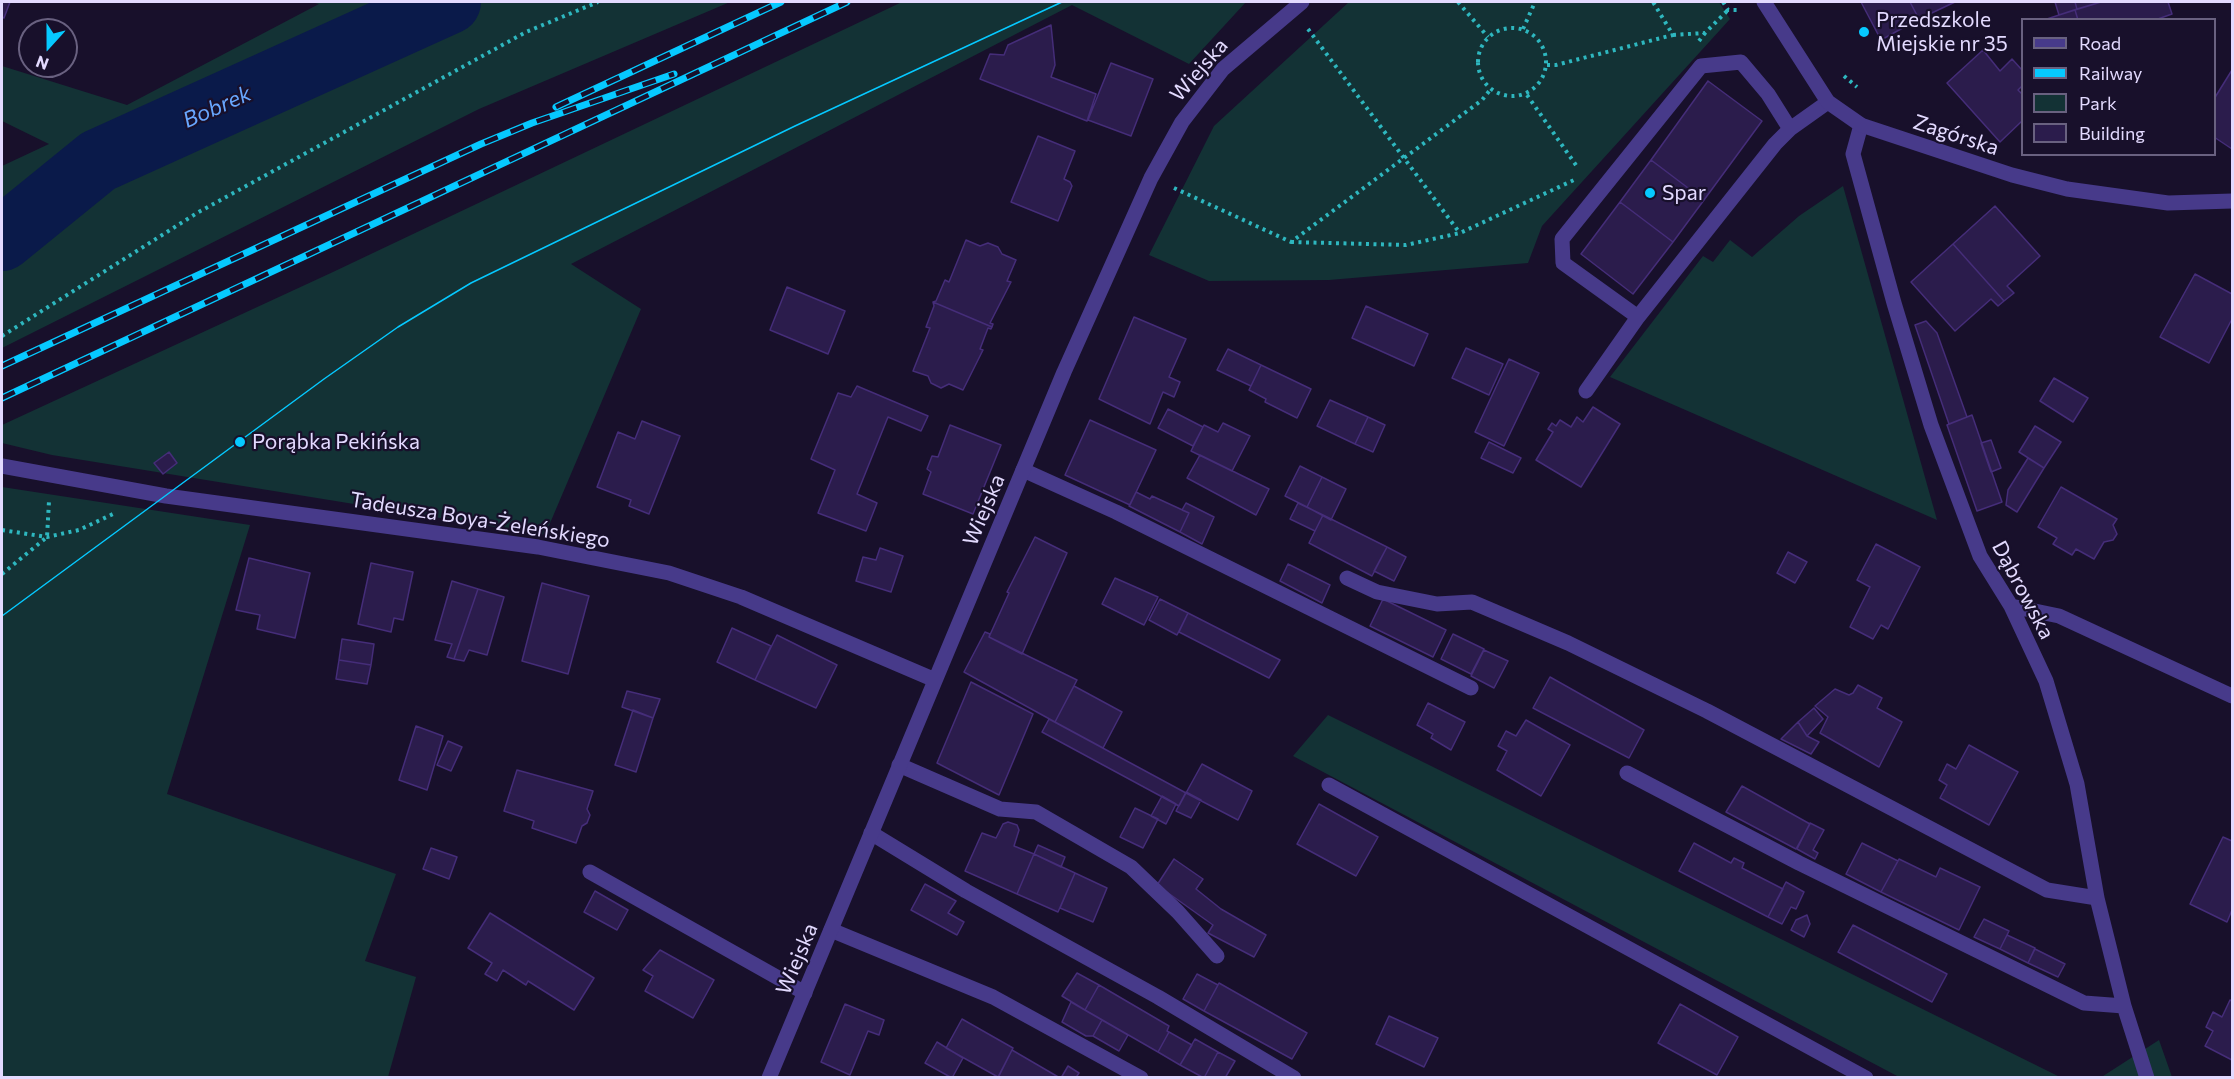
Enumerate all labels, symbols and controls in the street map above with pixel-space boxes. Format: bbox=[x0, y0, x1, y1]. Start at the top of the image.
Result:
place label: Przedszkole Miejskie nr 35 bbox=[1876, 7, 2008, 57]
north arrow bbox=[18, 18, 78, 78]
legend bbox=[2021, 18, 2216, 156]
marker: Przedszkole Miejskie nr 35 bbox=[1857, 25, 1871, 39]
text: Road bbox=[2079, 32, 2121, 54]
street label: Wiejska bbox=[1165, 33, 1233, 107]
text: N bbox=[33, 52, 51, 74]
text: Railway bbox=[2079, 62, 2142, 84]
water label: Bobrek bbox=[179, 80, 255, 134]
text: Park bbox=[2079, 92, 2117, 114]
street label: Zagórska bbox=[1910, 109, 2002, 161]
text: Building bbox=[2079, 122, 2145, 144]
place label: Spar bbox=[1662, 180, 1706, 206]
marker: Spar bbox=[1643, 186, 1657, 200]
place label: Porąbka Pekińska bbox=[252, 429, 420, 455]
marker: Porąbka Pekińska bbox=[233, 435, 247, 449]
street label: Wiejska bbox=[958, 470, 1010, 550]
street label: Tadeusza Boya-Żeleńskiego bbox=[348, 487, 612, 553]
street label: Dąbrowska bbox=[1987, 537, 2059, 643]
street label: Wiejska bbox=[771, 919, 823, 999]

